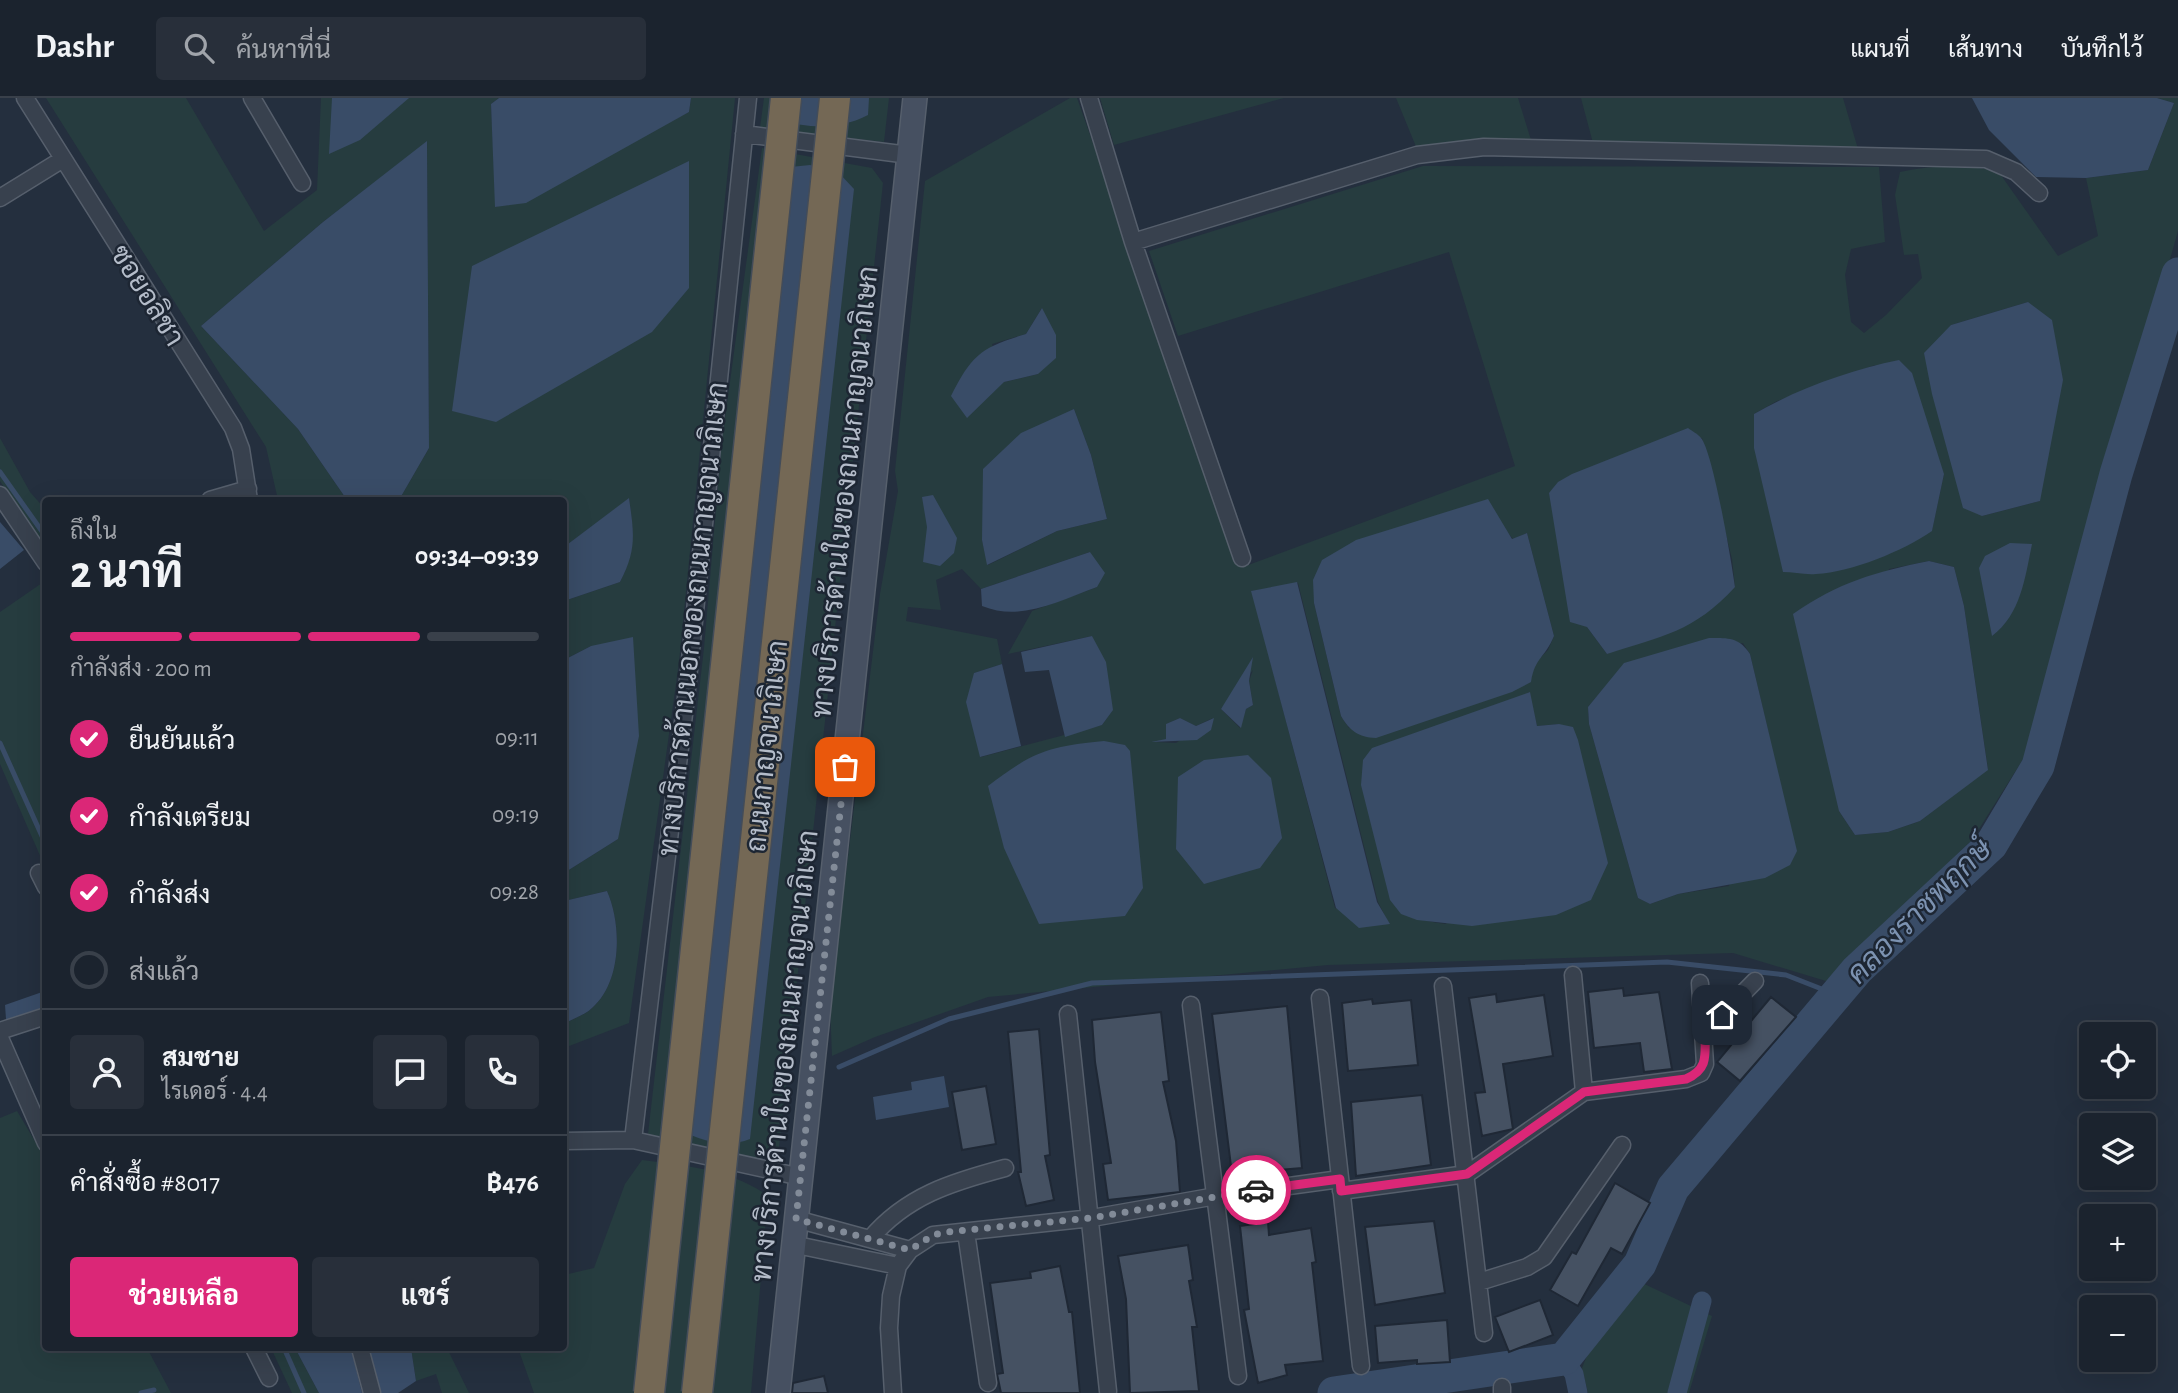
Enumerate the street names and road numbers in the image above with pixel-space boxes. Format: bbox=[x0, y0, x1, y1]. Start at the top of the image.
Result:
street label: ซอยอลิชา bbox=[105, 239, 191, 351]
street label: ทางบริการด้านในของถนนกาญจนาภิเษก bbox=[801, 264, 886, 720]
street label: ทางบริการด้านนอกของถนนกาญจนาภิเษก bbox=[649, 380, 735, 858]
street label: ถนนกาญจนาภิเษก bbox=[739, 638, 795, 854]
street label: ทางบริการด้านในของถนนกาญจนาภิเษก bbox=[741, 828, 826, 1284]

